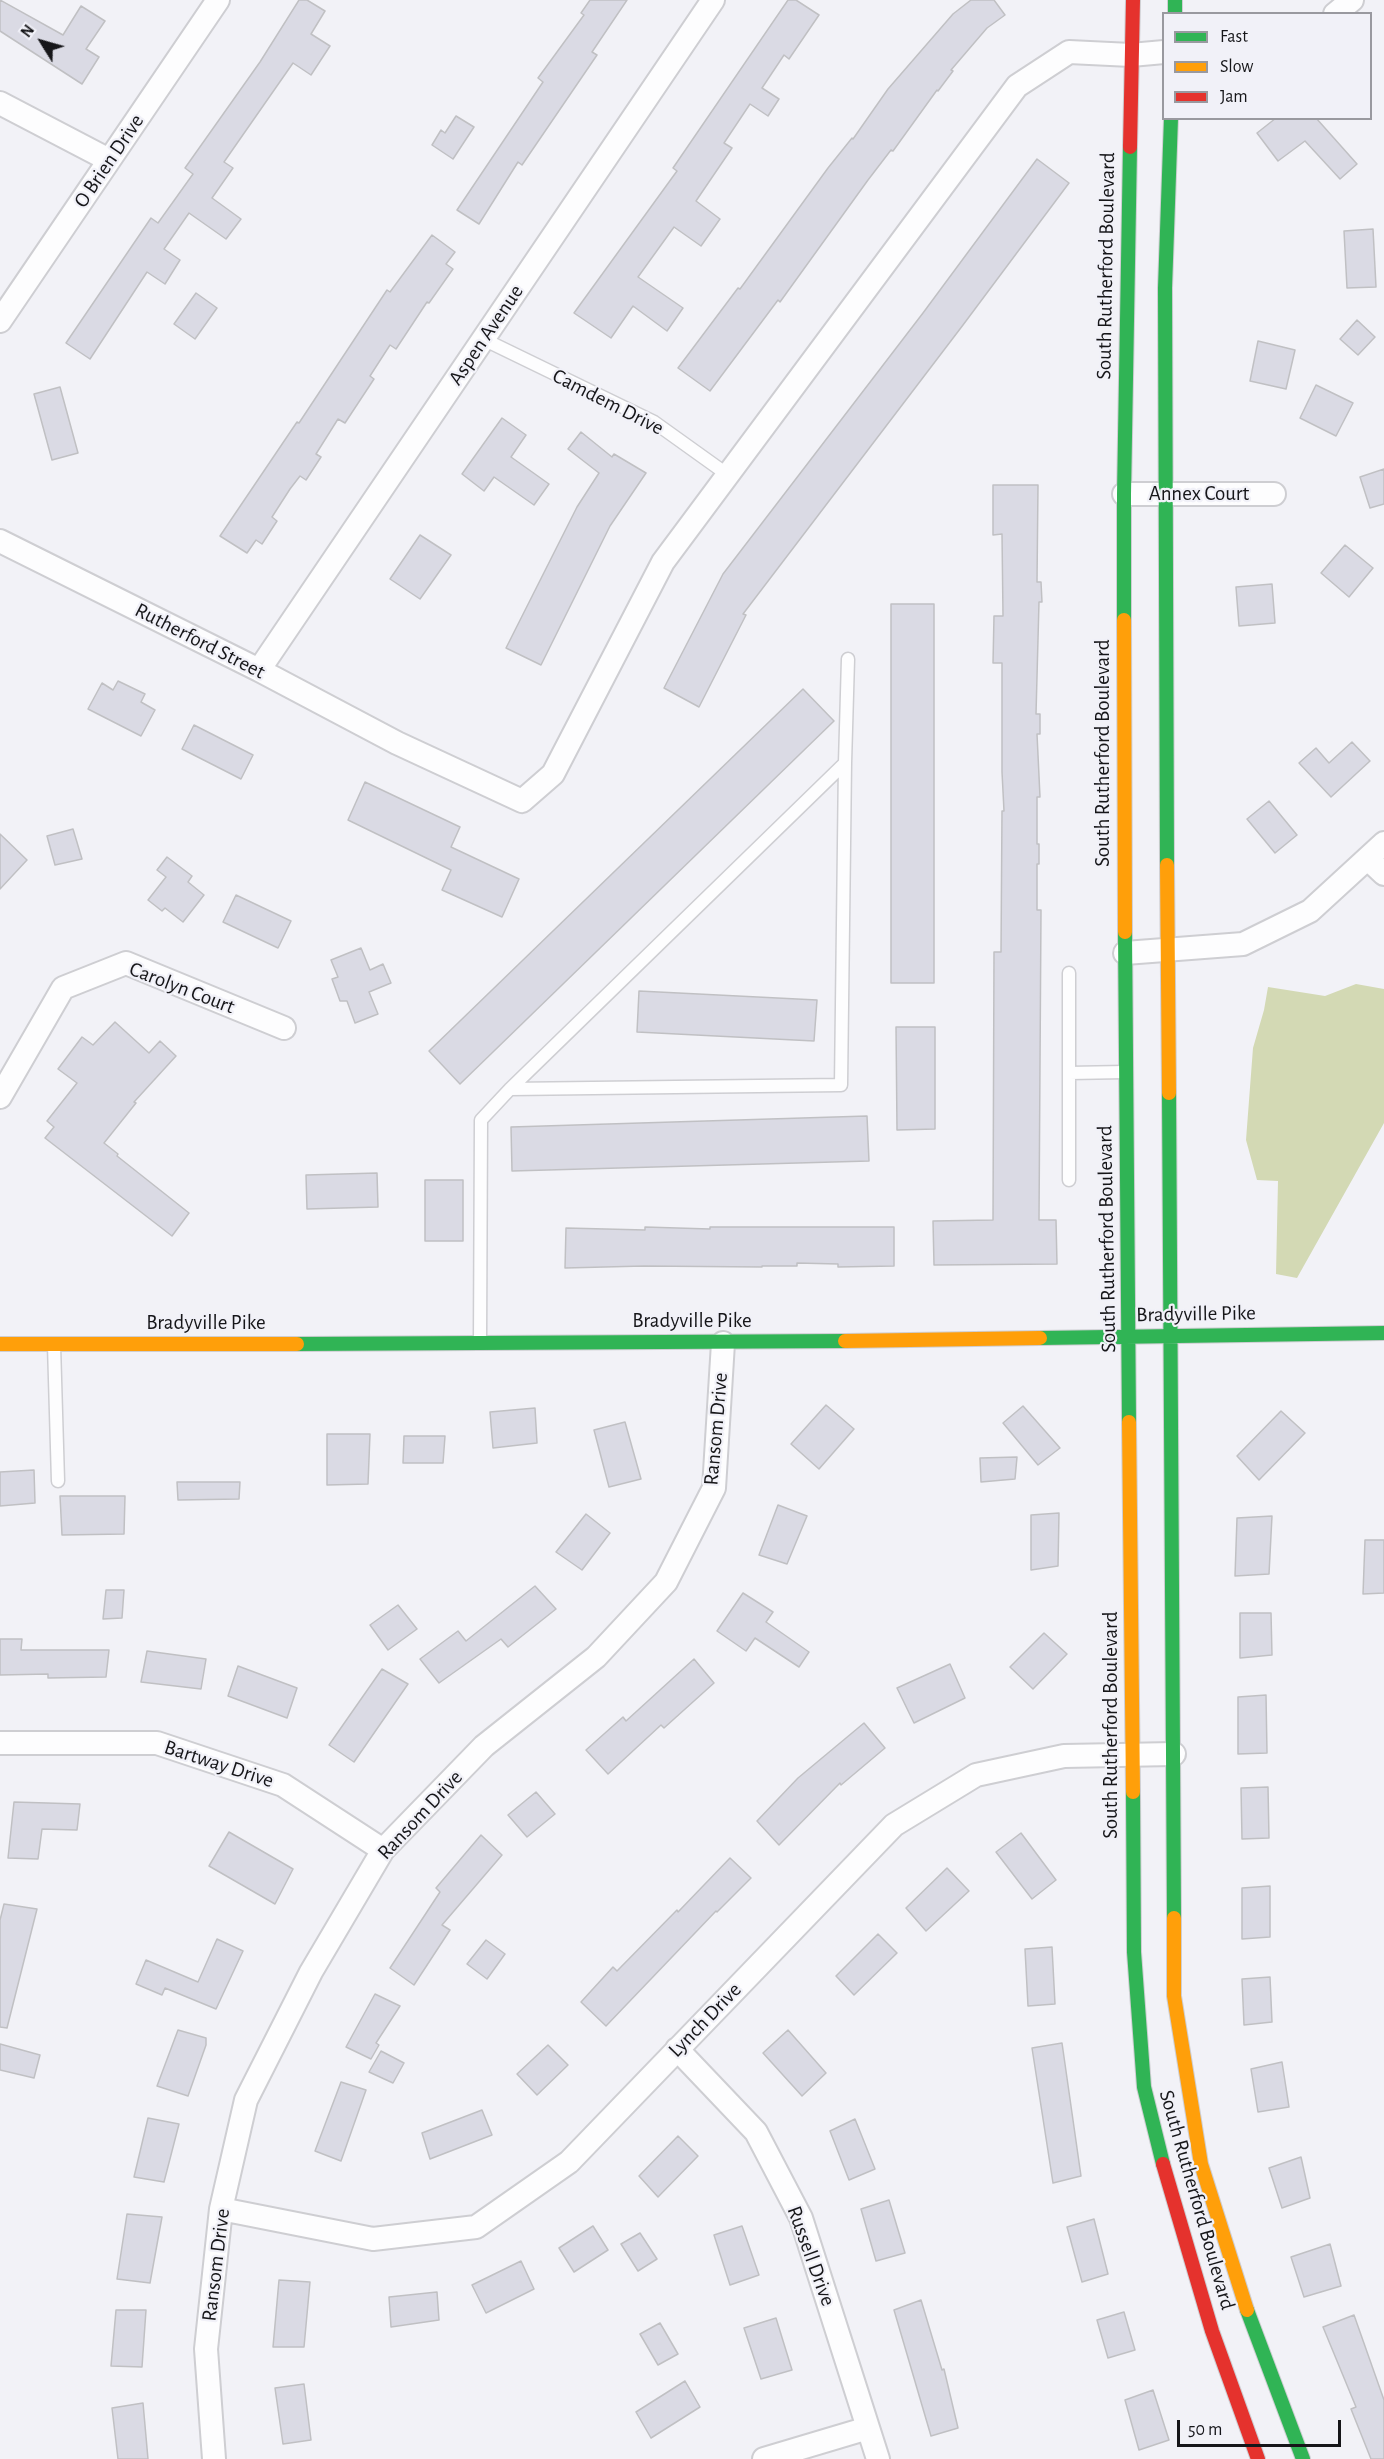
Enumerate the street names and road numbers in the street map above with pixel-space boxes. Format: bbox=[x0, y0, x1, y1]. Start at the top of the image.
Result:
street label: O Brien Drive bbox=[69, 109, 149, 213]
street label: South Rutherford Boulevard bbox=[1091, 152, 1121, 380]
street label: Aspen Avenue bbox=[443, 280, 529, 390]
street label: Camdem Drive bbox=[548, 363, 668, 441]
street label: Annex Court bbox=[1149, 481, 1249, 507]
street label: Rutherford Street bbox=[131, 597, 269, 685]
street label: South Rutherford Boulevard bbox=[1090, 639, 1116, 867]
street label: Carolyn Court bbox=[126, 956, 238, 1020]
street label: South Rutherford Boulevard bbox=[1092, 1125, 1122, 1353]
street label: Bradyville Pike bbox=[1136, 1300, 1256, 1328]
street label: Bradyville Pike bbox=[632, 1308, 752, 1334]
street label: Bradyville Pike bbox=[146, 1310, 266, 1336]
street label: Ransom Drive bbox=[699, 1371, 733, 1487]
street label: South Rutherford Boulevard bbox=[1098, 1611, 1124, 1839]
street label: Bartway Drive bbox=[161, 1734, 277, 1794]
street label: Ransom Drive bbox=[372, 1765, 468, 1865]
street label: Lynch Drive bbox=[663, 1977, 747, 2063]
street label: South Rutherford Boulevard bbox=[1154, 2087, 1240, 2313]
street label: Russell Drive bbox=[781, 2203, 841, 2309]
street label: Ransom Drive bbox=[197, 2207, 235, 2323]

